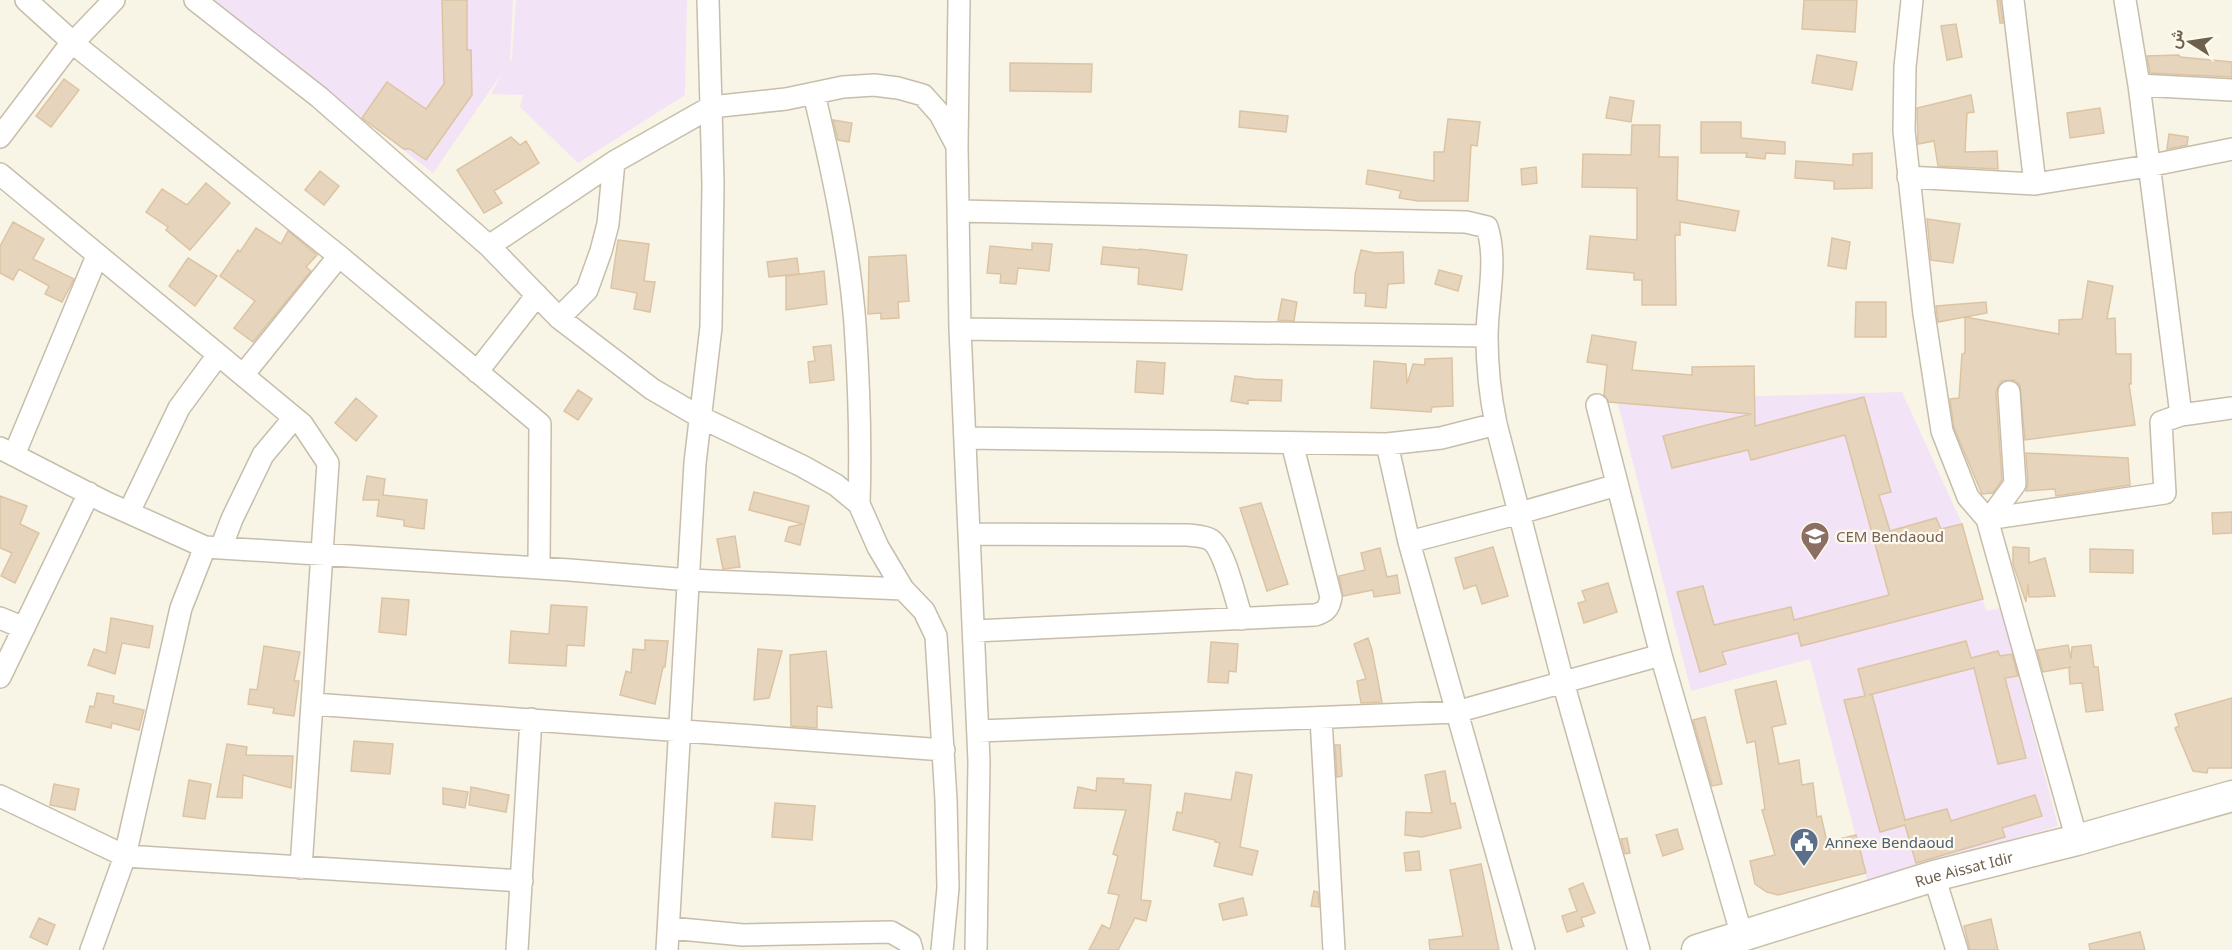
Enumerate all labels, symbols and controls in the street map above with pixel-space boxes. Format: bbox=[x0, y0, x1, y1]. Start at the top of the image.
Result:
north arrow bbox=[2160, 12, 2220, 72]
text: ش bbox=[2163, 27, 2188, 51]
school or university icon: CEM Bendaoud bbox=[1799, 520, 1831, 562]
place label: CEM Bendaoud bbox=[1836, 526, 1944, 546]
public building icon: Annexe Bendaoud bbox=[1788, 826, 1820, 868]
place label: Annexe Bendaoud bbox=[1825, 832, 1954, 852]
street label: Rue Aissat Idir bbox=[1912, 846, 2015, 891]

